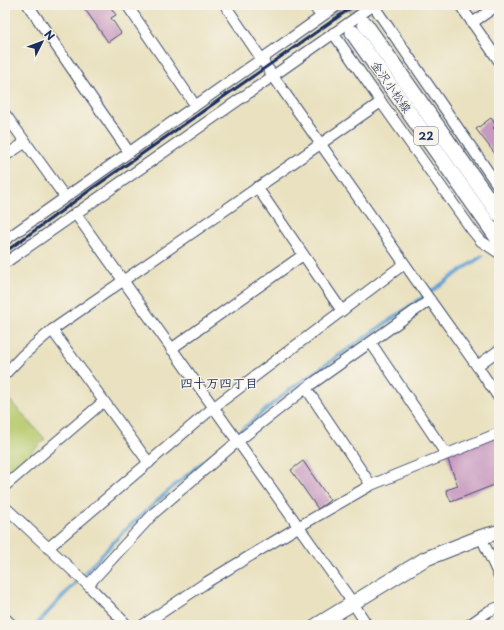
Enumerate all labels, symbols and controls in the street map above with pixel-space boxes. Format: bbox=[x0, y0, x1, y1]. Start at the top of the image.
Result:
north arrow bbox=[22, 22, 62, 62]
text: N bbox=[41, 26, 59, 44]
street label: 金沢小松線 bbox=[367, 57, 416, 116]
road number: 22 bbox=[414, 127, 438, 145]
district label: 四十万四丁目 bbox=[180, 373, 258, 392]

